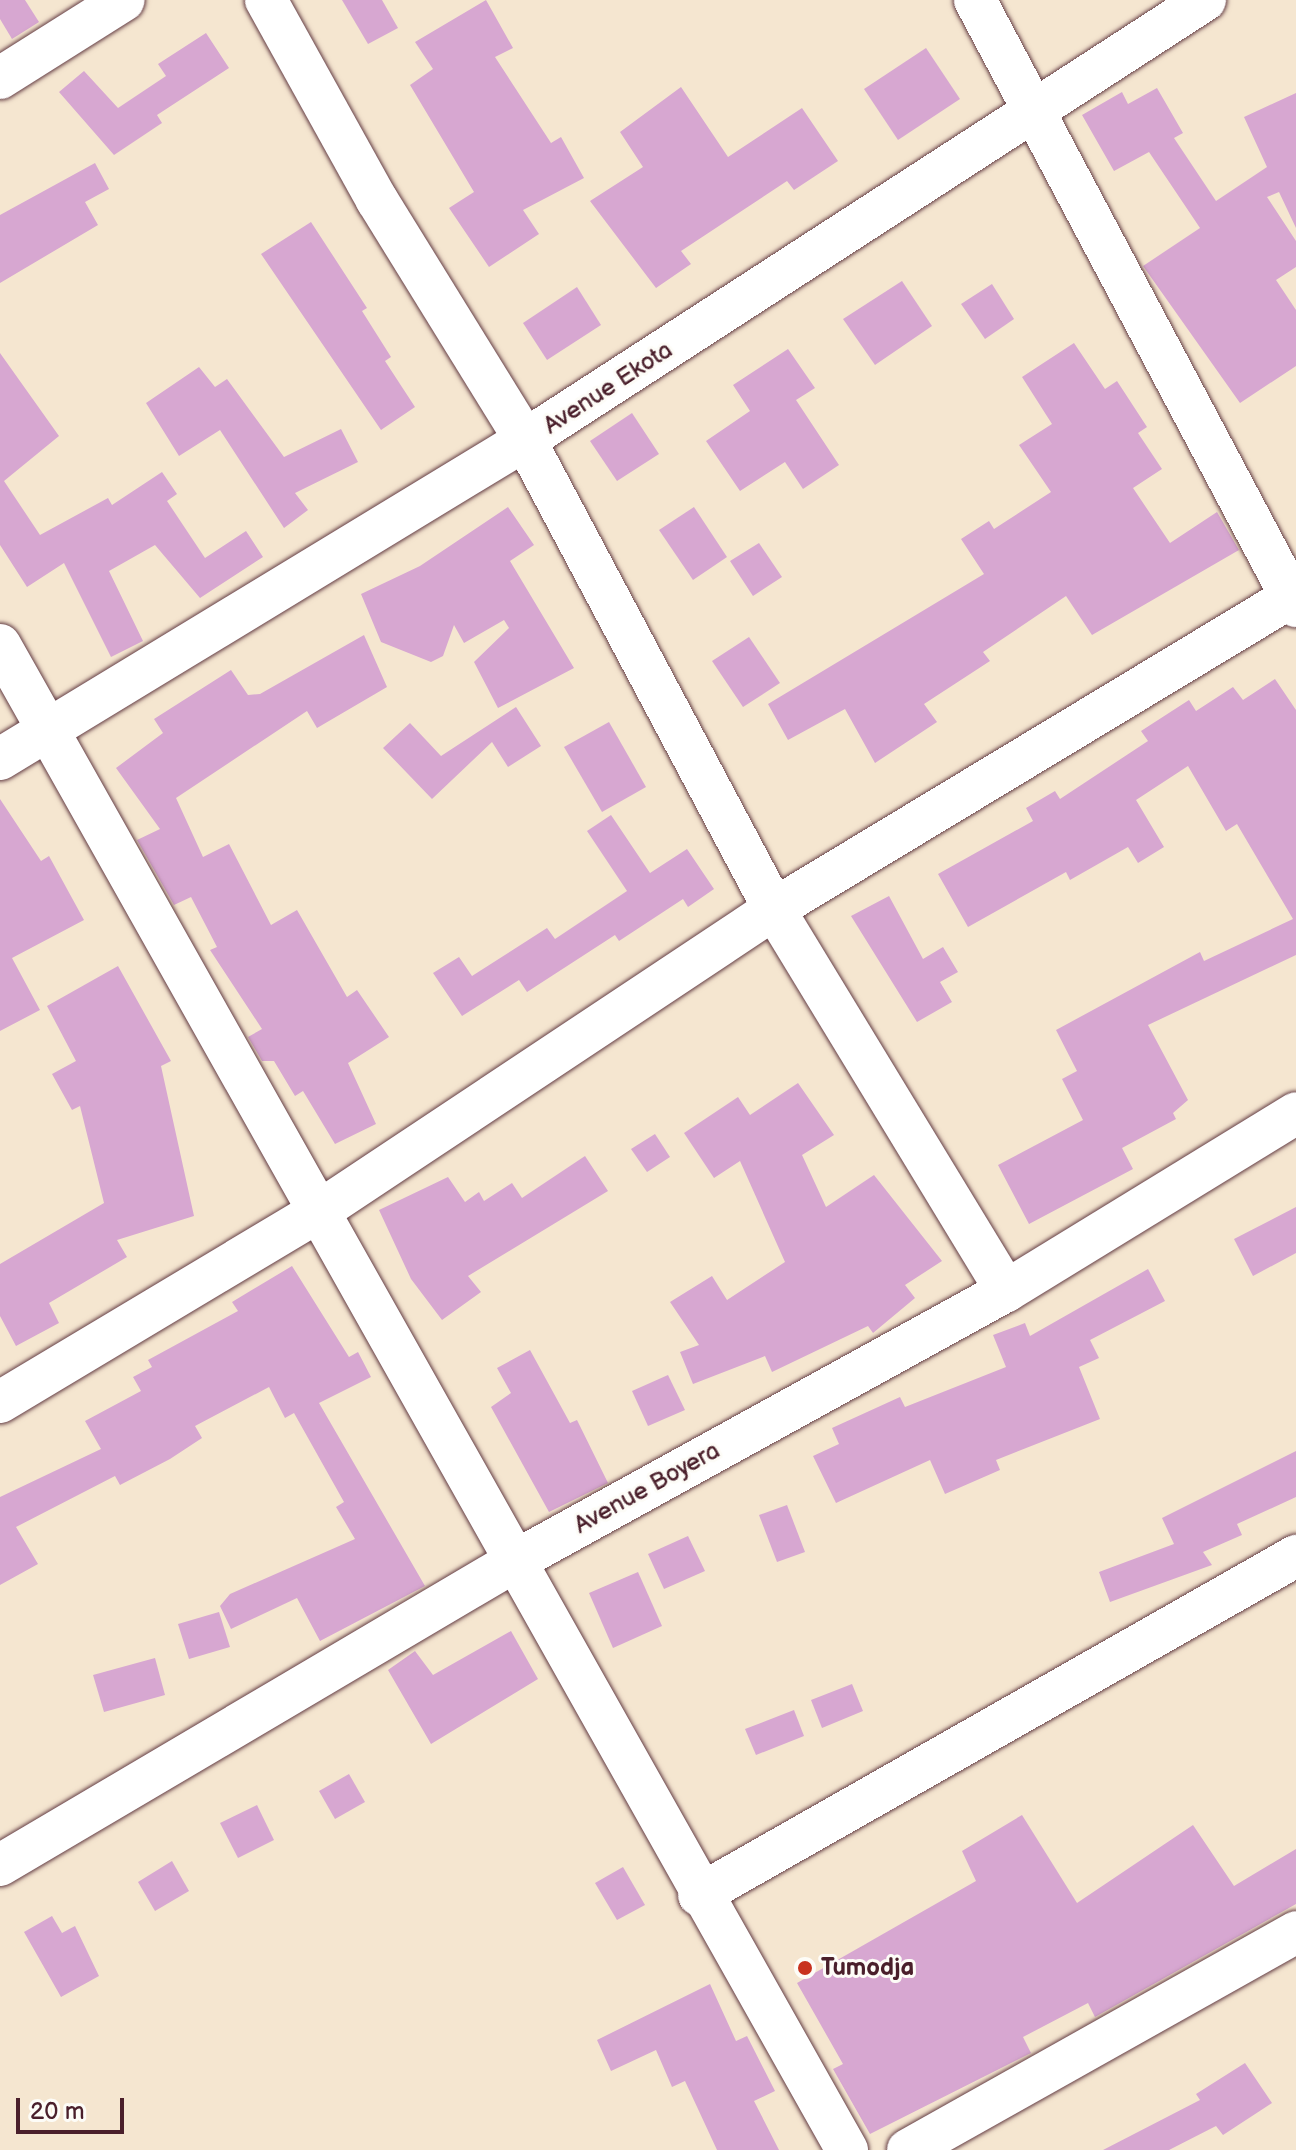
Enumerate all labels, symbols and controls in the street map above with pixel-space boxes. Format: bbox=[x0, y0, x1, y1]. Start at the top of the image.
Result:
street label: Avenue Ekota bbox=[538, 336, 678, 440]
street label: Avenue Boyera bbox=[569, 1436, 725, 1540]
place label: Tumodja bbox=[821, 1954, 914, 1982]
marker: Tumodja bbox=[796, 1959, 814, 1977]
scale bar bbox=[20, 2082, 128, 2132]
text: 20 m bbox=[30, 2097, 85, 2126]

